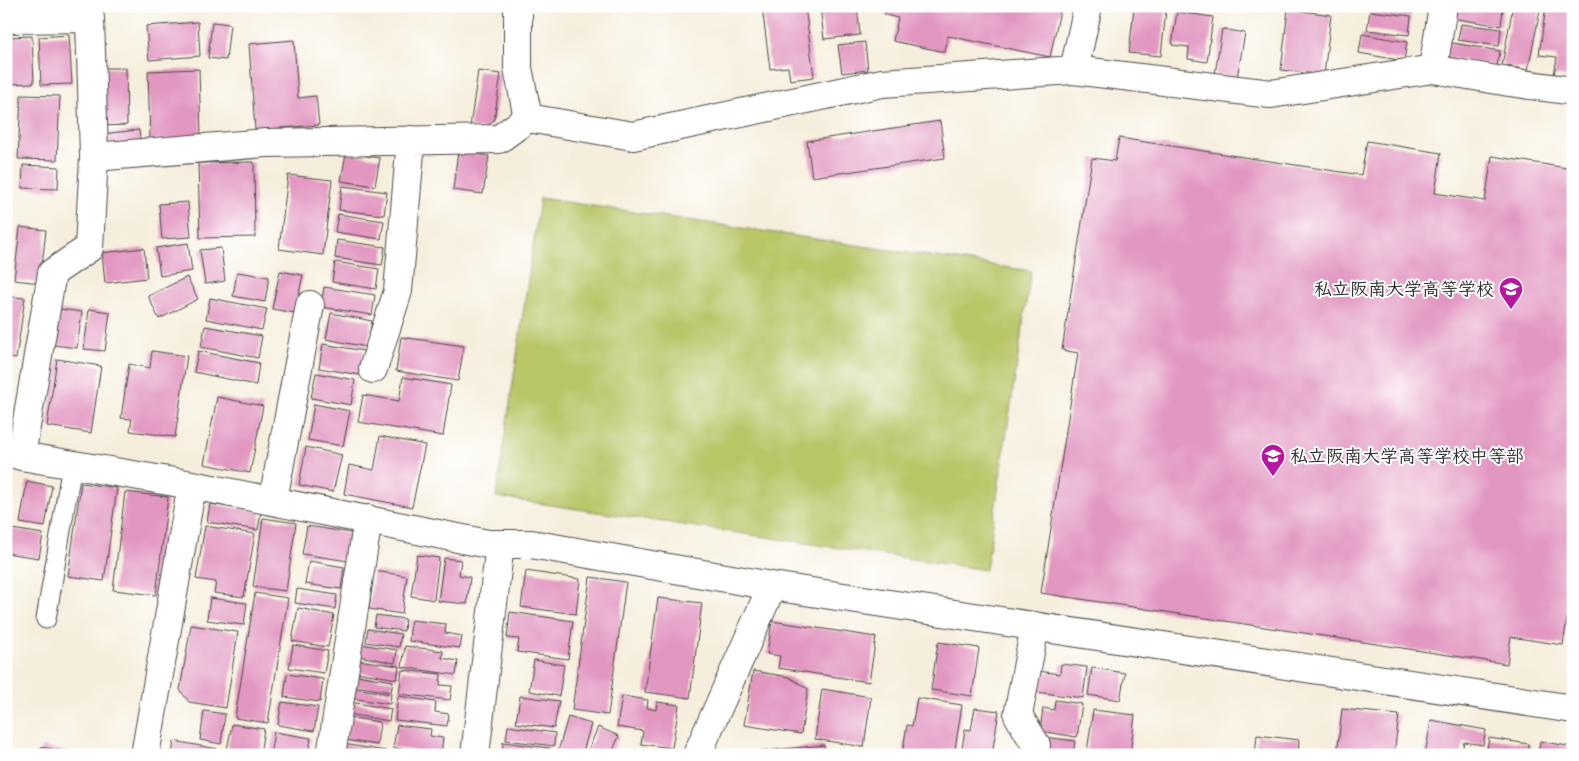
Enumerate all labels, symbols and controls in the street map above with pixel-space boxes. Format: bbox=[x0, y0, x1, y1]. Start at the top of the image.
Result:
school or university icon: 私立阪南大学高等学校 bbox=[1498, 276, 1524, 310]
place label: 私立阪南大学高等学校 bbox=[1314, 279, 1494, 300]
school or university icon: 私立阪南大学高等学校中等部 bbox=[1260, 443, 1286, 477]
place label: 私立阪南大学高等学校中等部 bbox=[1290, 446, 1524, 467]

